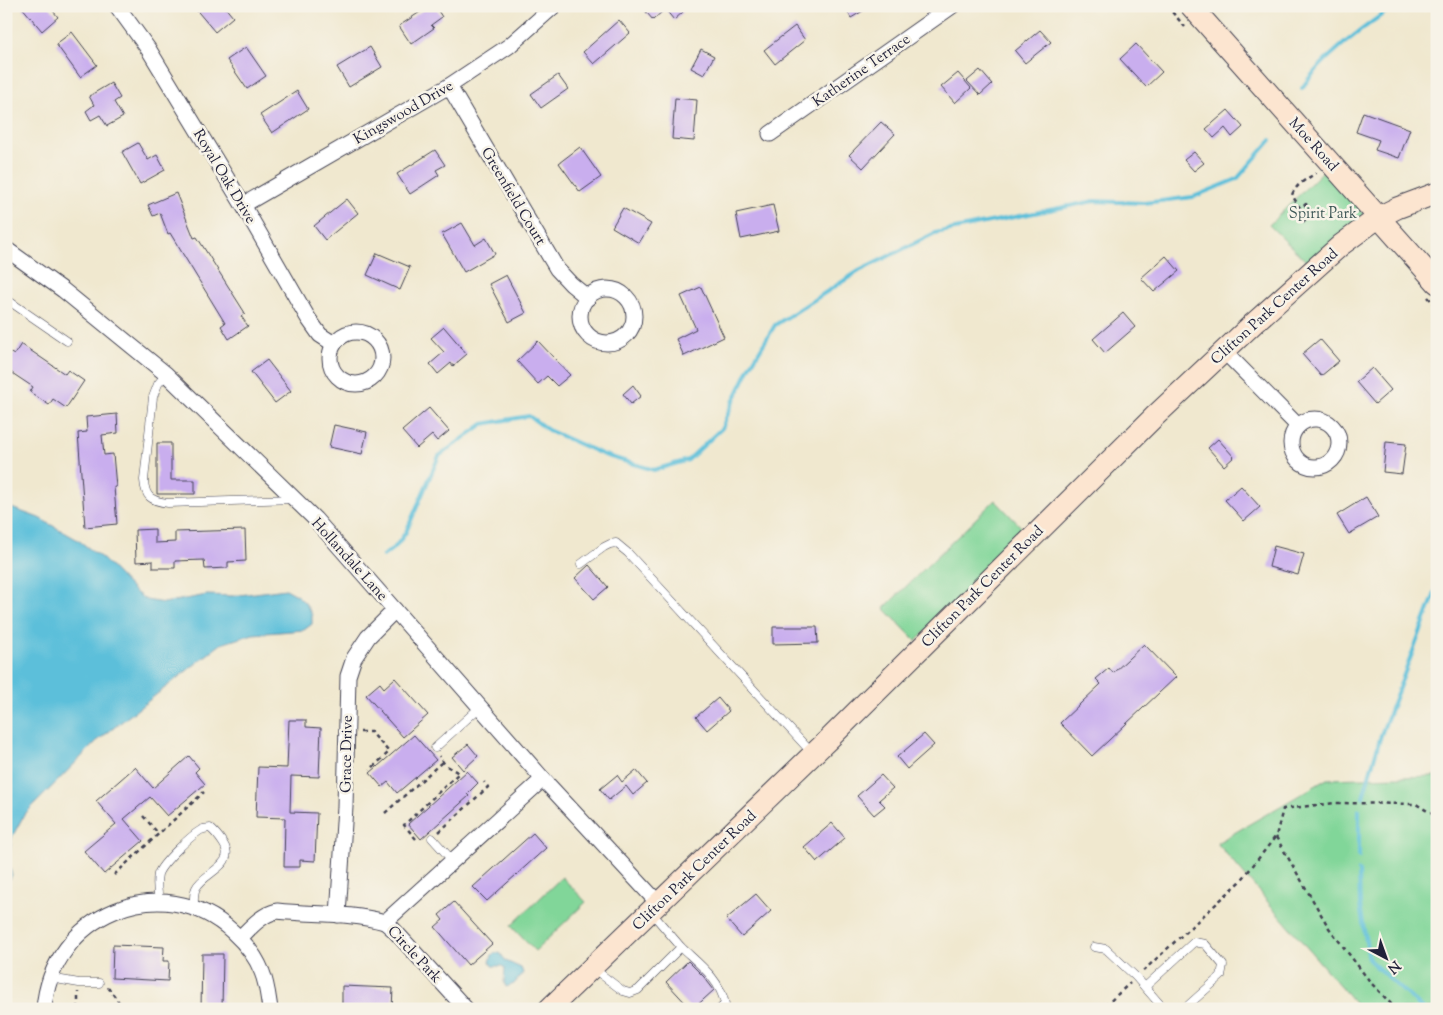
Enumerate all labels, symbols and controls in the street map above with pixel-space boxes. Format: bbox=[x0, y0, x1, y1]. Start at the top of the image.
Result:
street label: Katherine Terrace bbox=[809, 30, 915, 113]
street label: Kingswood Drive bbox=[350, 76, 458, 150]
street label: Moe Road bbox=[1283, 114, 1343, 177]
street label: Royal Oak Drive bbox=[187, 125, 260, 228]
street label: Greenfield Court bbox=[475, 144, 550, 250]
park label: Spirit Park bbox=[1289, 204, 1357, 225]
street label: Clifton Park Center Road bbox=[1207, 244, 1344, 370]
street label: Hollandale Lane bbox=[306, 514, 392, 606]
street label: Clifton Park Center Road bbox=[917, 521, 1049, 653]
street label: Grace Drive bbox=[336, 715, 359, 793]
street label: Clifton Park Center Road bbox=[628, 806, 762, 936]
street label: Circle Park bbox=[382, 922, 446, 988]
north arrow bbox=[1360, 932, 1410, 982]
text: N bbox=[1382, 955, 1404, 978]

